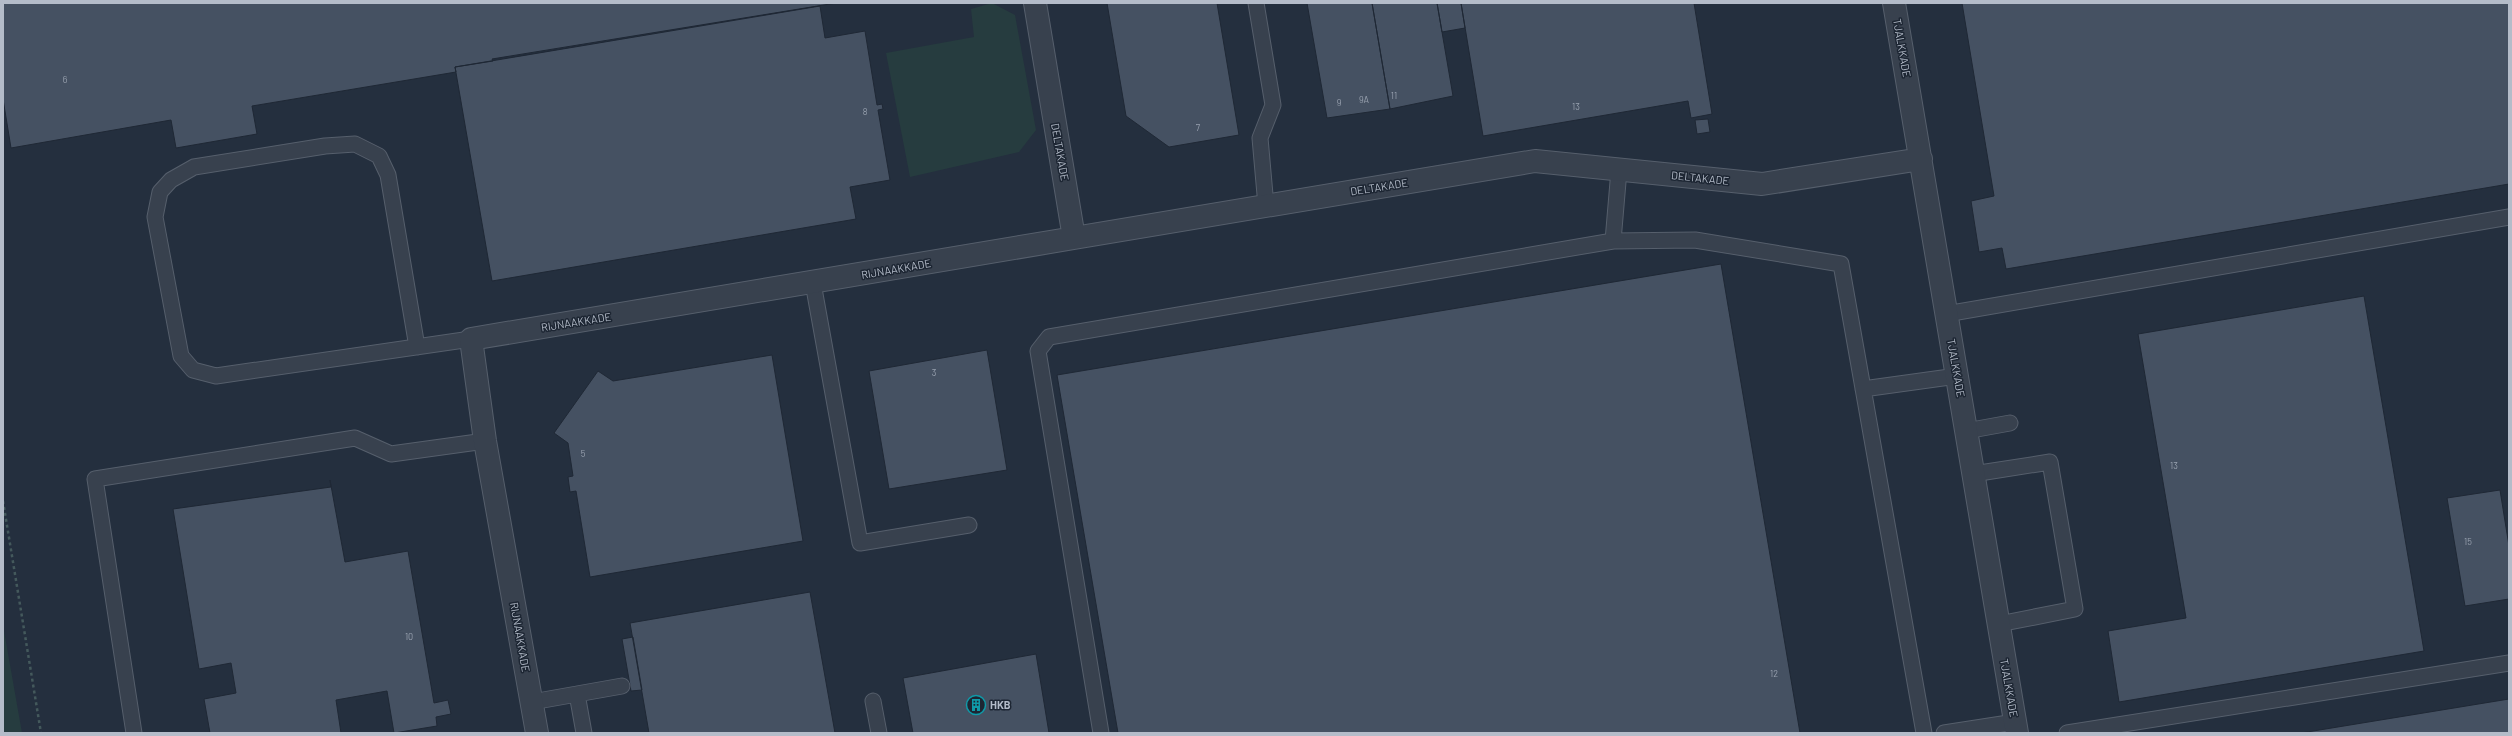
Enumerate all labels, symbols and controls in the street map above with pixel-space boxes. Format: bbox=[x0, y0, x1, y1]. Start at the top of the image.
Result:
street label: TJALKKADE bbox=[1891, 18, 1914, 78]
house number: 6 bbox=[63, 74, 68, 85]
house number: 11 bbox=[1391, 90, 1397, 101]
house number: 9A bbox=[1359, 94, 1370, 105]
house number: 9 bbox=[1337, 97, 1342, 108]
house number: 13 bbox=[1572, 101, 1580, 112]
house number: 8 bbox=[863, 106, 868, 117]
street label: DELTAKADE bbox=[1049, 122, 1072, 182]
house number: 7 bbox=[1196, 122, 1201, 133]
street label: DELTAKADE bbox=[1670, 168, 1730, 187]
street label: DELTAKADE bbox=[1349, 175, 1409, 197]
street label: RIJNAAKKADE bbox=[860, 256, 932, 281]
street label: RIJNAAKKADE bbox=[540, 310, 612, 333]
street label: TJALKKADE bbox=[1945, 338, 1968, 398]
house number: 3 bbox=[932, 367, 937, 378]
house number: 5 bbox=[581, 448, 586, 459]
house number: 13 bbox=[2170, 460, 2178, 471]
house number: 15 bbox=[2464, 536, 2472, 547]
street label: RIJNAAKKADE bbox=[508, 601, 533, 673]
house number: 10 bbox=[405, 631, 413, 642]
street label: TJALKKADE bbox=[1998, 658, 2021, 718]
house number: 12 bbox=[1770, 668, 1778, 679]
building icon: HKB bbox=[965, 694, 987, 716]
place label: HKB bbox=[990, 698, 1011, 711]

